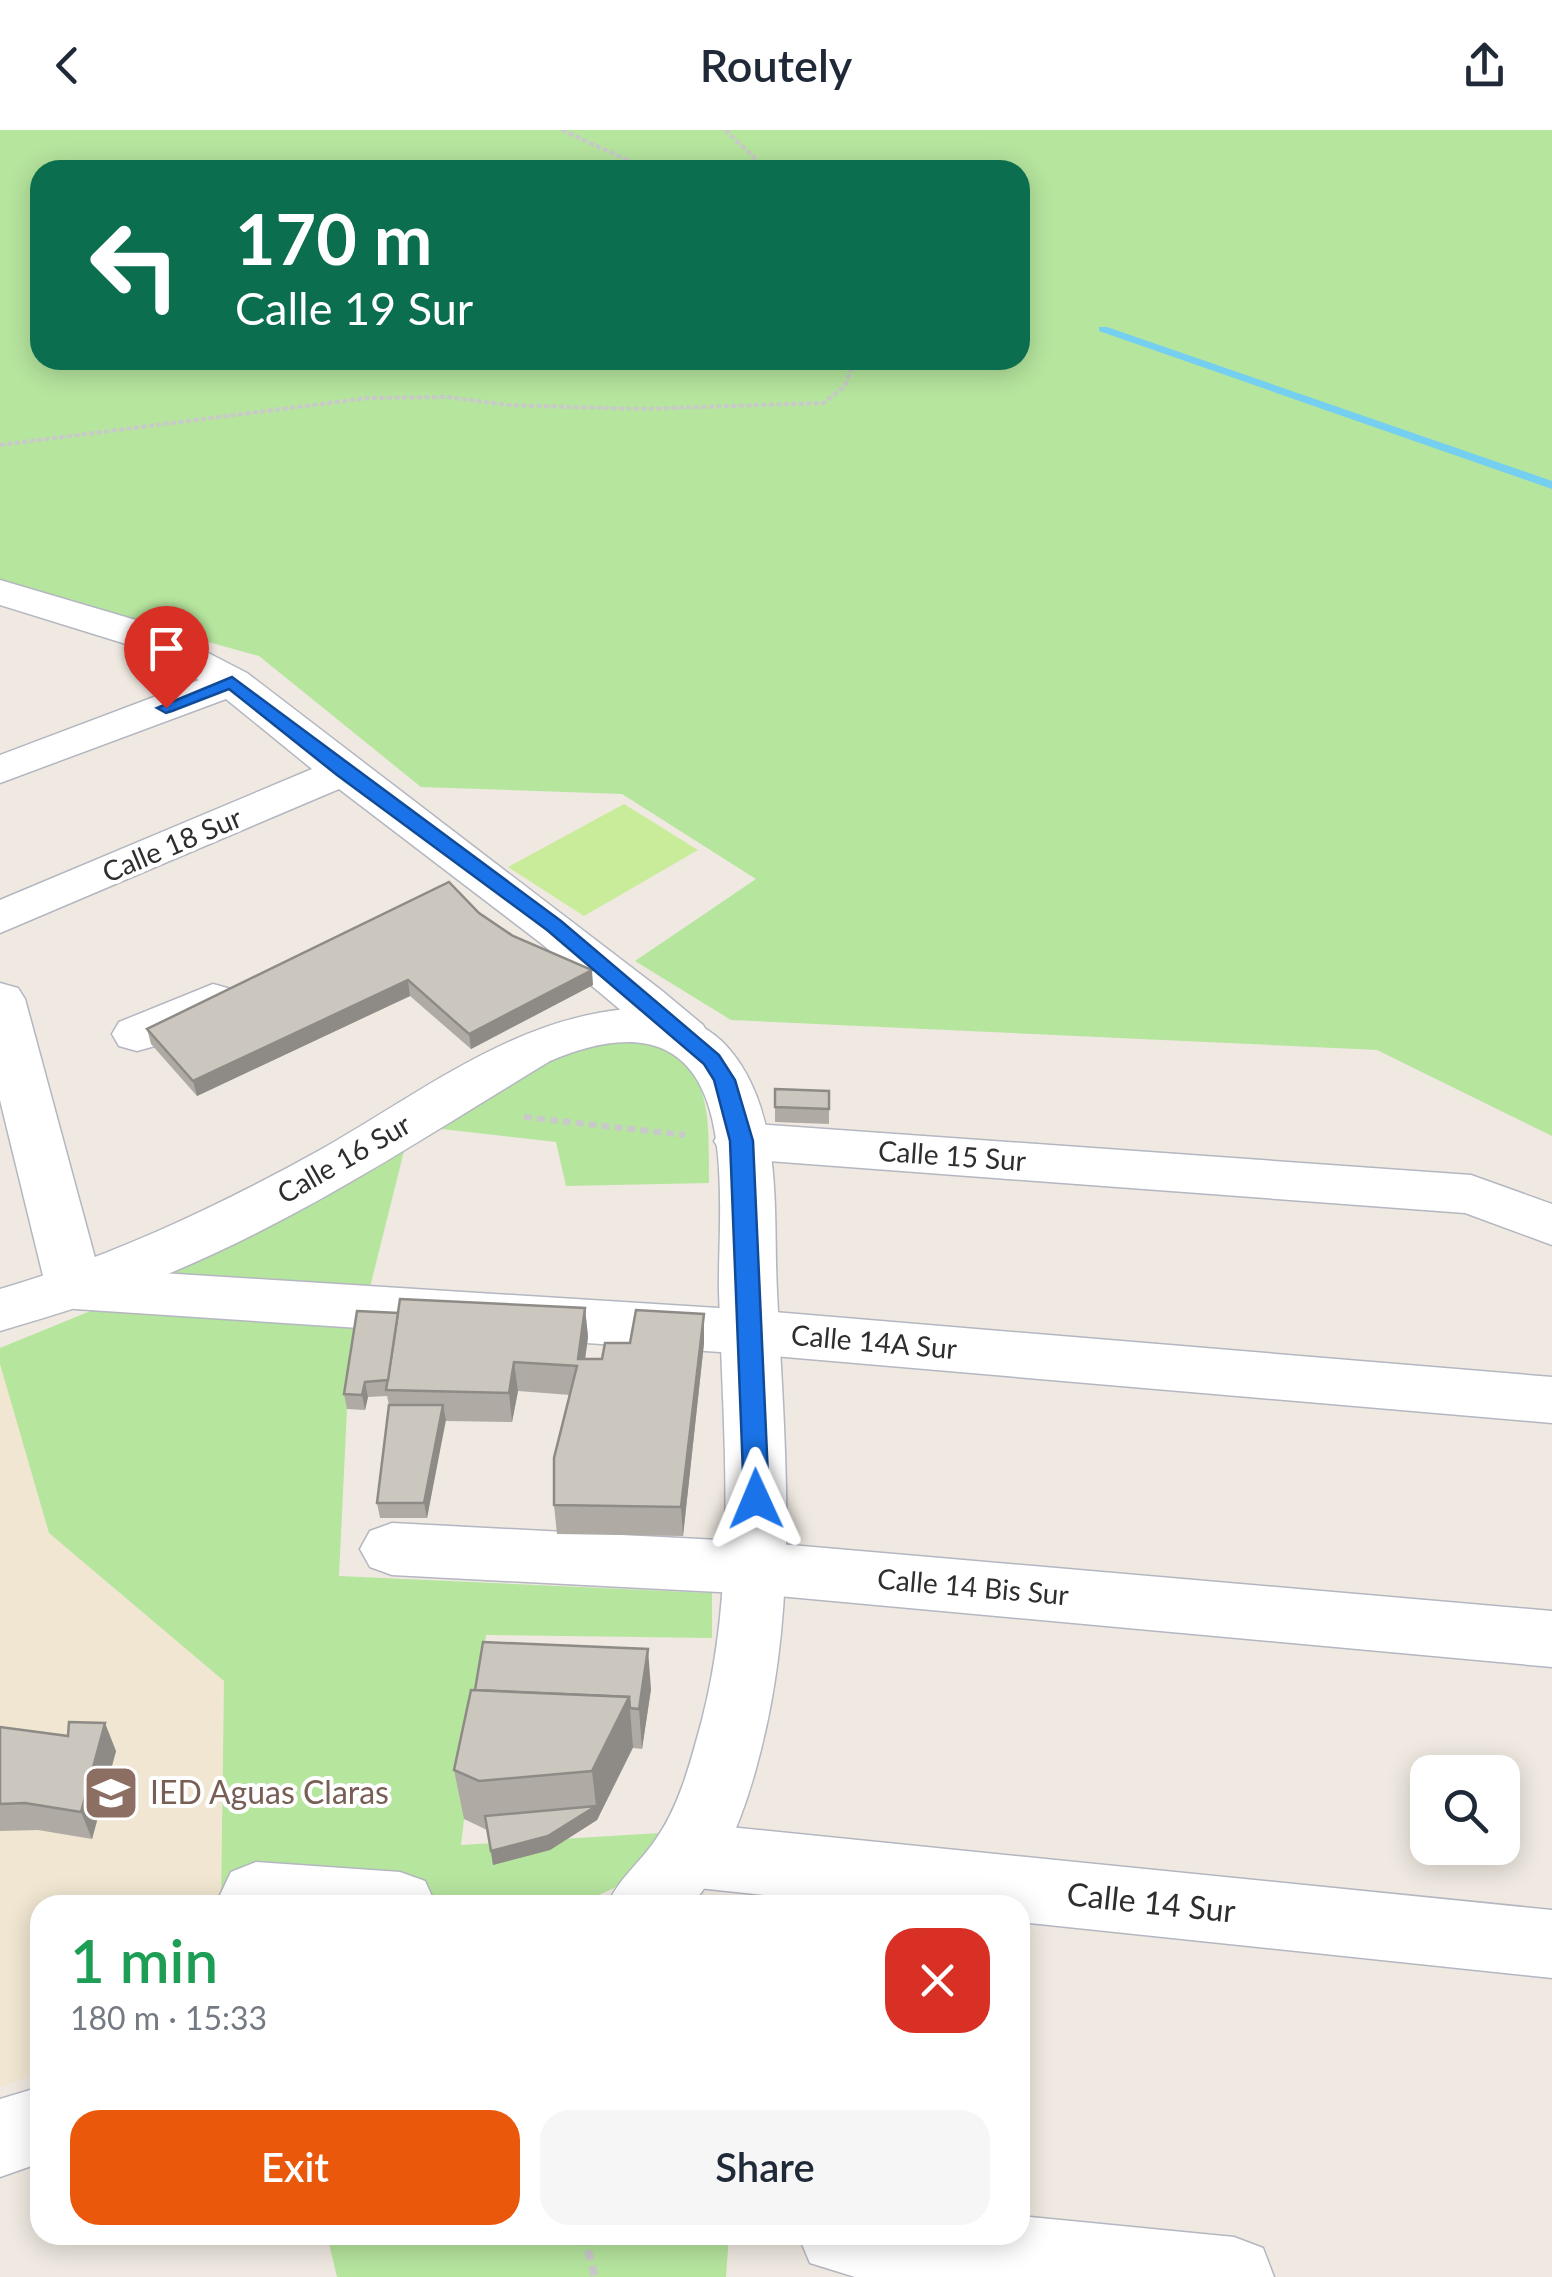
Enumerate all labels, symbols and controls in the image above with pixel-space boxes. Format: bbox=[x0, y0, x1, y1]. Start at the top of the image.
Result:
icon: back bbox=[40, 38, 95, 93]
text: Routely bbox=[700, 38, 852, 92]
icon: share bbox=[1457, 38, 1512, 93]
text: 170 m bbox=[235, 196, 432, 280]
icon: left bbox=[70, 200, 200, 330]
text: Calle 19 Sur bbox=[235, 281, 473, 335]
pin bbox=[124, 606, 209, 709]
icon: arrive bbox=[139, 621, 194, 676]
street label: Calle 18 Sur bbox=[97, 799, 246, 889]
street label: Calle 16 Sur bbox=[271, 1106, 416, 1210]
street label: Calle 15 Sur bbox=[877, 1133, 1027, 1177]
street label: Calle 14A Sur bbox=[790, 1317, 958, 1365]
position arrow bbox=[704, 1447, 808, 1551]
street label: Calle 14 Bis Sur bbox=[876, 1561, 1070, 1611]
map controls bbox=[1410, 1755, 1520, 1865]
button: search bbox=[1410, 1755, 1520, 1865]
school or university icon: IED Aguas Claras bbox=[81, 1763, 141, 1823]
place label: IED Aguas Claras bbox=[150, 1772, 389, 1811]
street label: Calle 14 Sur bbox=[1065, 1873, 1238, 1930]
text: 1 min bbox=[70, 1924, 218, 1996]
button: close bbox=[885, 1928, 990, 2033]
text: 180 m · 15:33 bbox=[70, 1998, 267, 2037]
button: Exit bbox=[70, 2110, 520, 2225]
button: Share bbox=[540, 2110, 990, 2225]

